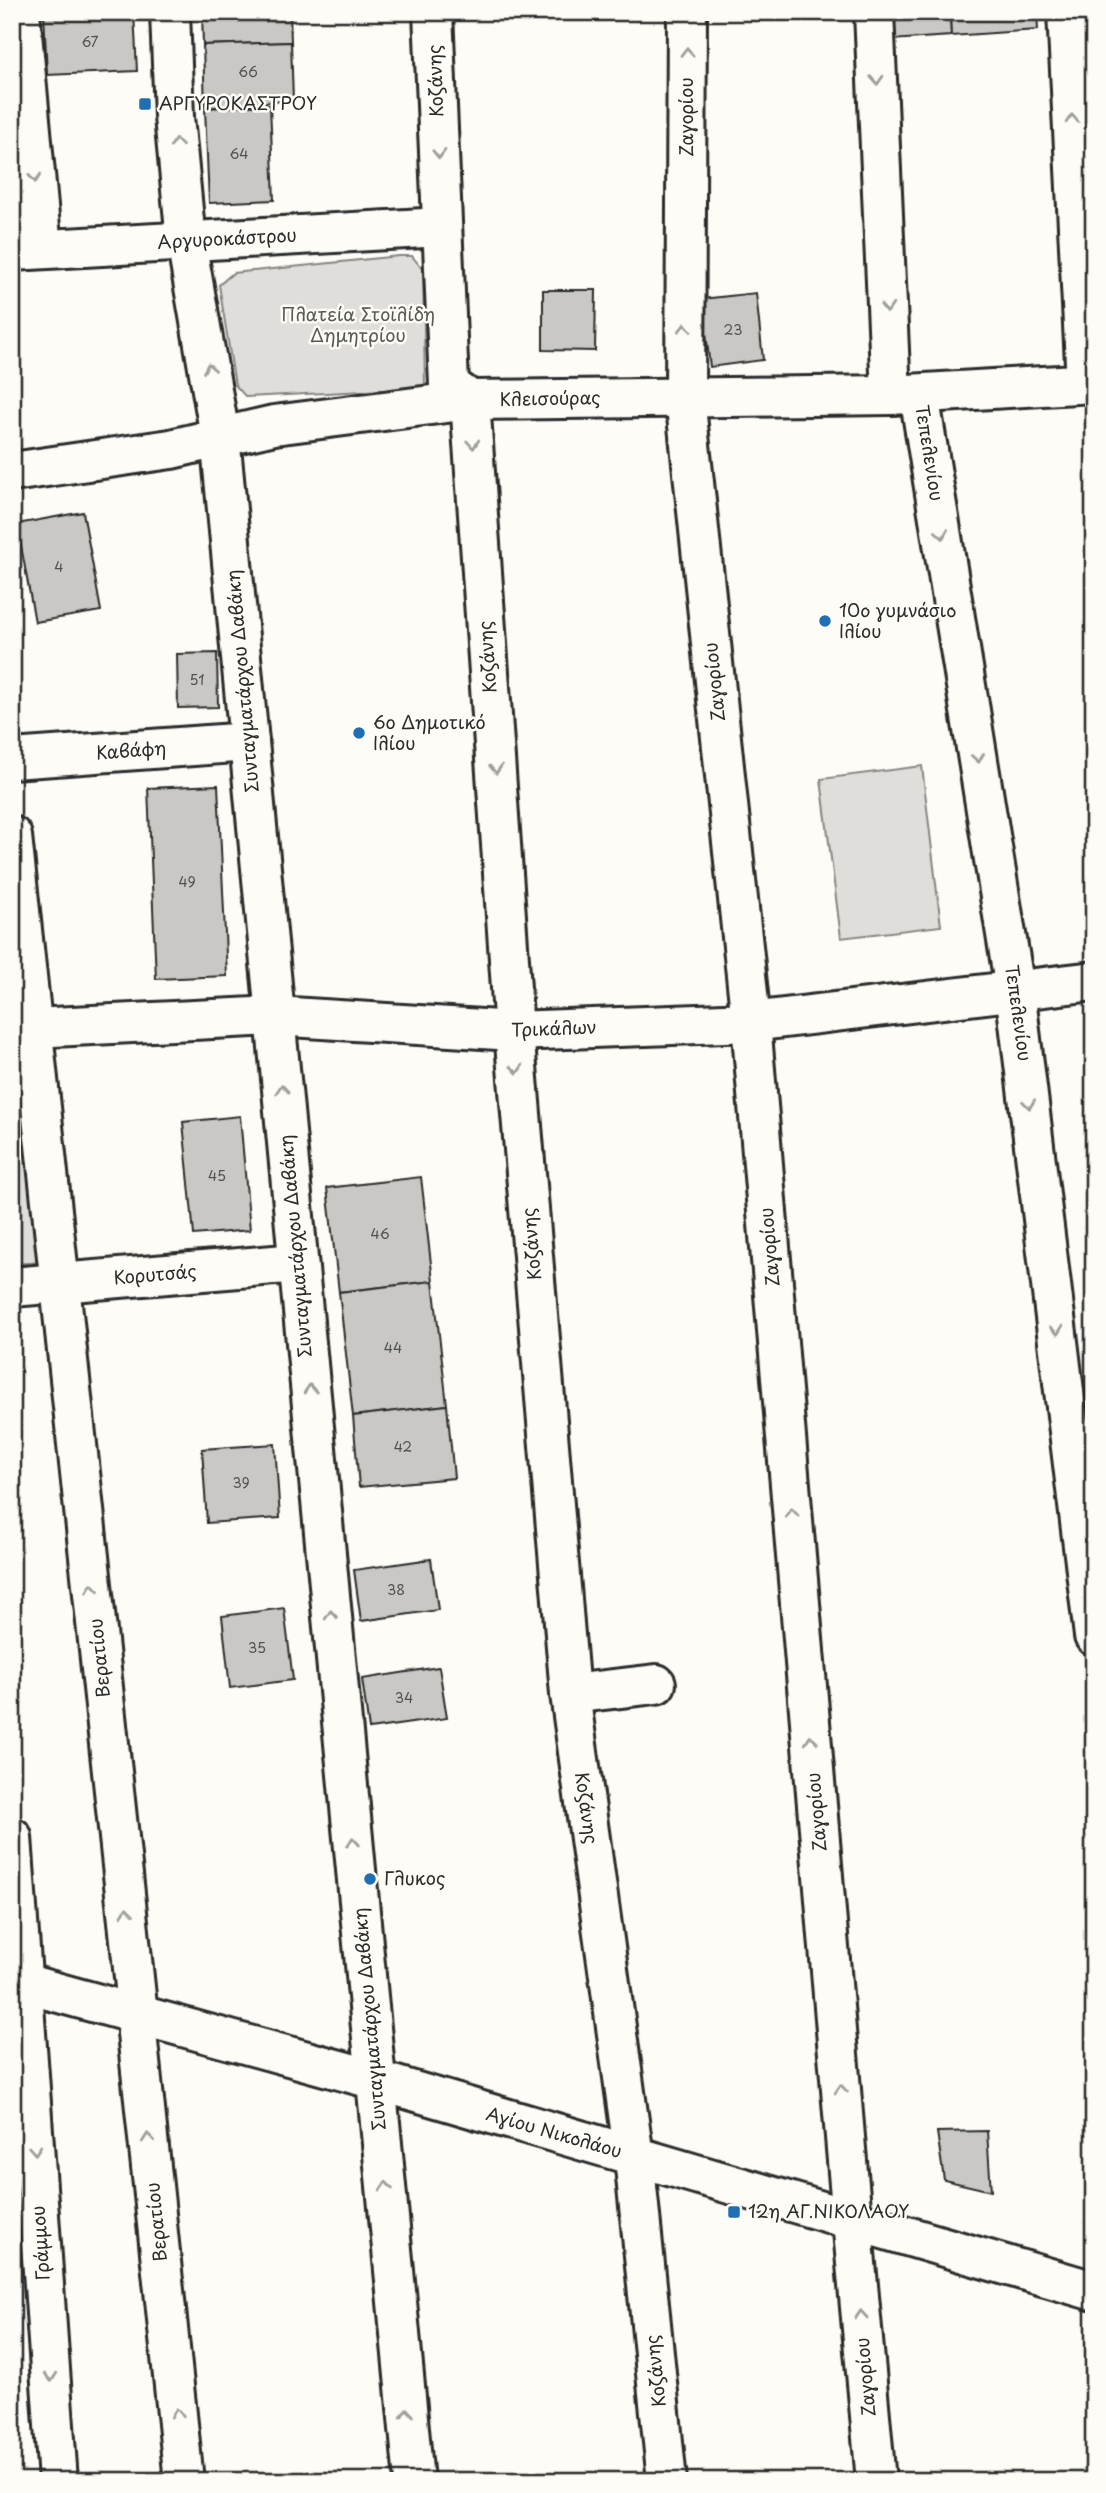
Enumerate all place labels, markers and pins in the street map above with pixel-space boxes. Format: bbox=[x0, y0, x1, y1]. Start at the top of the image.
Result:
place label: ΑΡΓΥΡΟΚΑΣΤΡΟΥ bbox=[159, 89, 317, 116]
marker: ΑΡΓΥΡΟΚΑΣΤΡΟΥ bbox=[137, 96, 153, 112]
place label: 10ο γυμνάσιο Ιλίου bbox=[839, 596, 956, 644]
marker: 10ο γυμνάσιο Ιλίου bbox=[817, 613, 833, 629]
place label: 6ο Δημοτικό Ιλίου bbox=[373, 708, 486, 756]
marker: 6ο Δημοτικό Ιλίου bbox=[351, 725, 367, 741]
place label: Γλυκος bbox=[384, 1864, 445, 1891]
marker: Γλυκος bbox=[362, 1871, 378, 1887]
place label: 12η ΑΓ.ΝΙΚΟΛΑΟΥ bbox=[748, 2197, 909, 2224]
marker: 12η ΑΓ.ΝΙΚΟΛΑΟΥ bbox=[726, 2204, 742, 2220]

